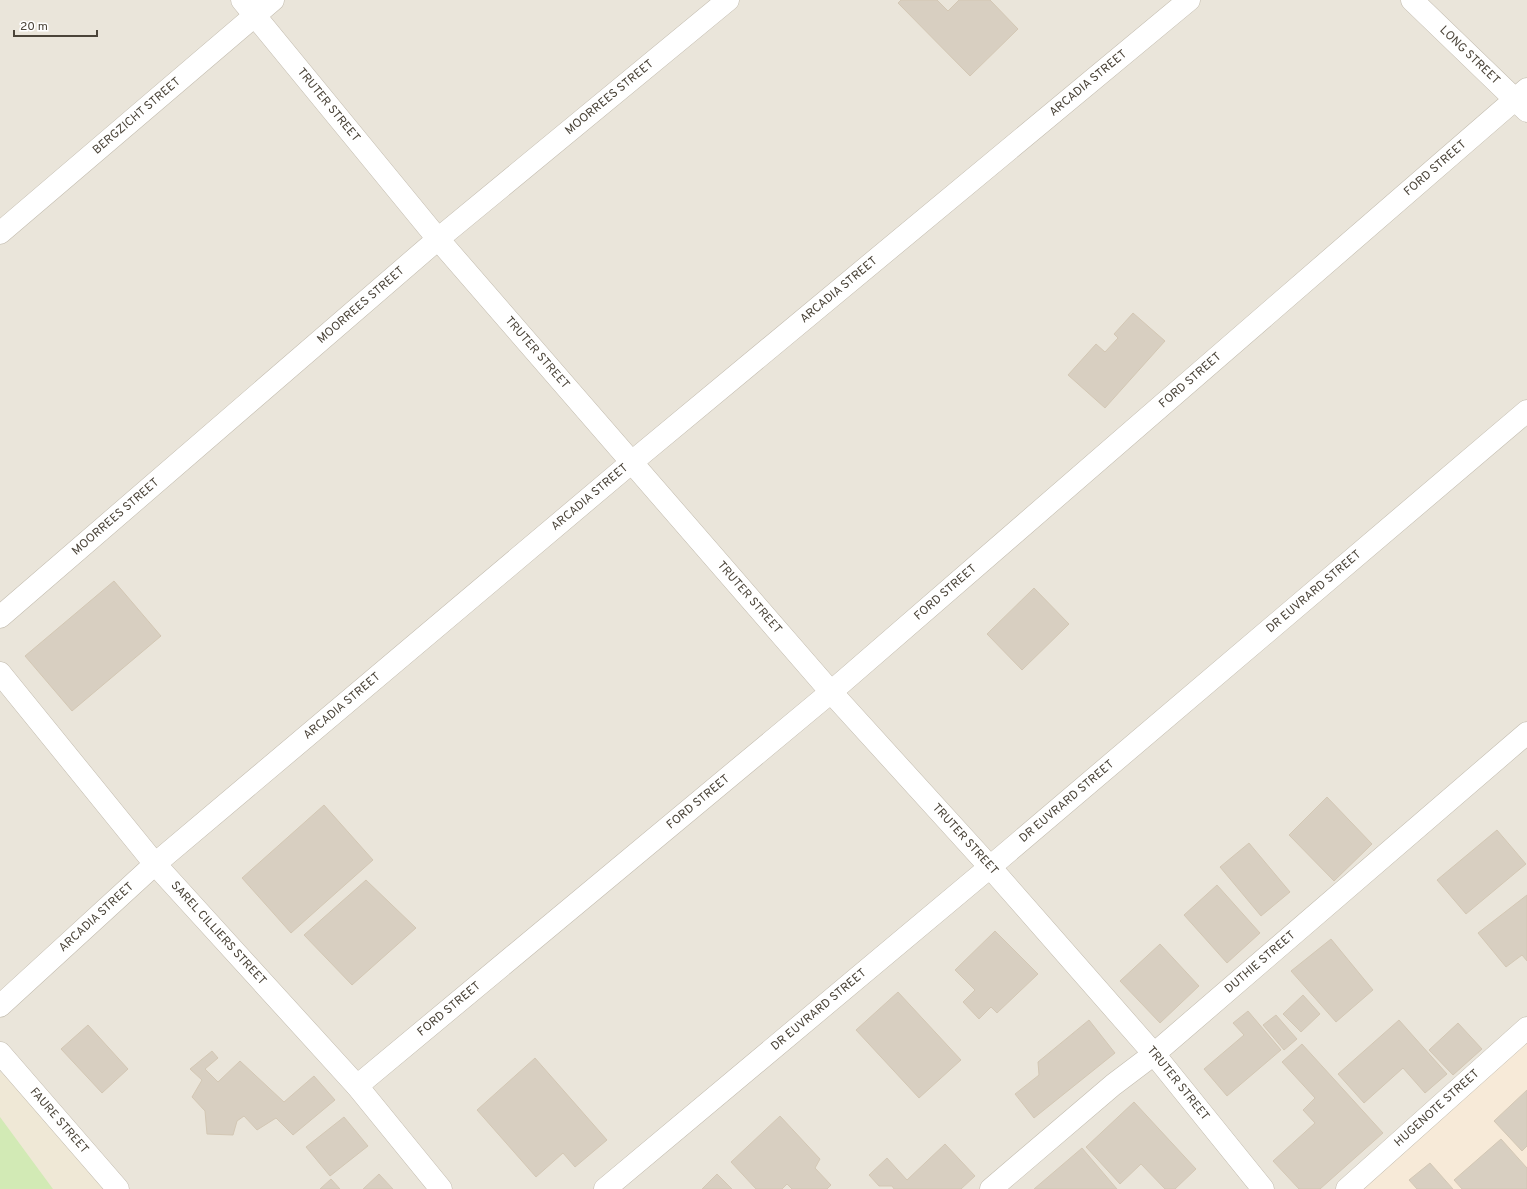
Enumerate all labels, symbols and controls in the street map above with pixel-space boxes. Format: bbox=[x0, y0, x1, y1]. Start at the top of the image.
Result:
scale bar bbox=[14, 12, 97, 38]
text: 20 m bbox=[20, 19, 48, 35]
street label: LONG STREET bbox=[1436, 23, 1503, 88]
street label: ARCADIA STREET bbox=[1046, 47, 1131, 120]
street label: MOORREES STREET bbox=[562, 56, 657, 139]
street label: TRUTER STREET bbox=[293, 65, 363, 146]
street label: BERGZICHT STREET bbox=[90, 74, 184, 158]
street label: FORD STREET bbox=[1401, 137, 1470, 200]
street label: ARCADIA STREET bbox=[797, 253, 881, 327]
street label: MOORREES STREET bbox=[314, 263, 408, 348]
street label: TRUTER STREET bbox=[501, 313, 573, 393]
street label: FORD STREET bbox=[1156, 349, 1225, 412]
street label: ARCADIA STREET bbox=[548, 460, 632, 535]
street label: MOORREES STREET bbox=[69, 475, 163, 559]
street label: DR EUVRARD STREET bbox=[1263, 547, 1365, 637]
street label: TRUTER STREET bbox=[713, 558, 785, 637]
street label: FORD STREET bbox=[911, 561, 980, 624]
street label: ARCADIA STREET bbox=[300, 669, 384, 743]
street label: DR EUVRARD STREET bbox=[1016, 757, 1118, 846]
street label: FORD STREET bbox=[663, 771, 733, 833]
street label: TRUTER STREET bbox=[928, 800, 1002, 879]
street label: SAREL CILLIERS STREET bbox=[167, 878, 270, 989]
street label: ARCADIA STREET bbox=[56, 879, 137, 956]
street label: DUTHIE STREET bbox=[1222, 928, 1299, 997]
street label: DR EUVRARD STREET bbox=[768, 965, 870, 1055]
street label: FORD STREET bbox=[414, 978, 484, 1040]
street label: TRUTER STREET bbox=[1143, 1043, 1213, 1124]
street label: HUGENOTE STREET bbox=[1391, 1066, 1483, 1151]
street label: FAURE STREET bbox=[26, 1085, 92, 1157]

